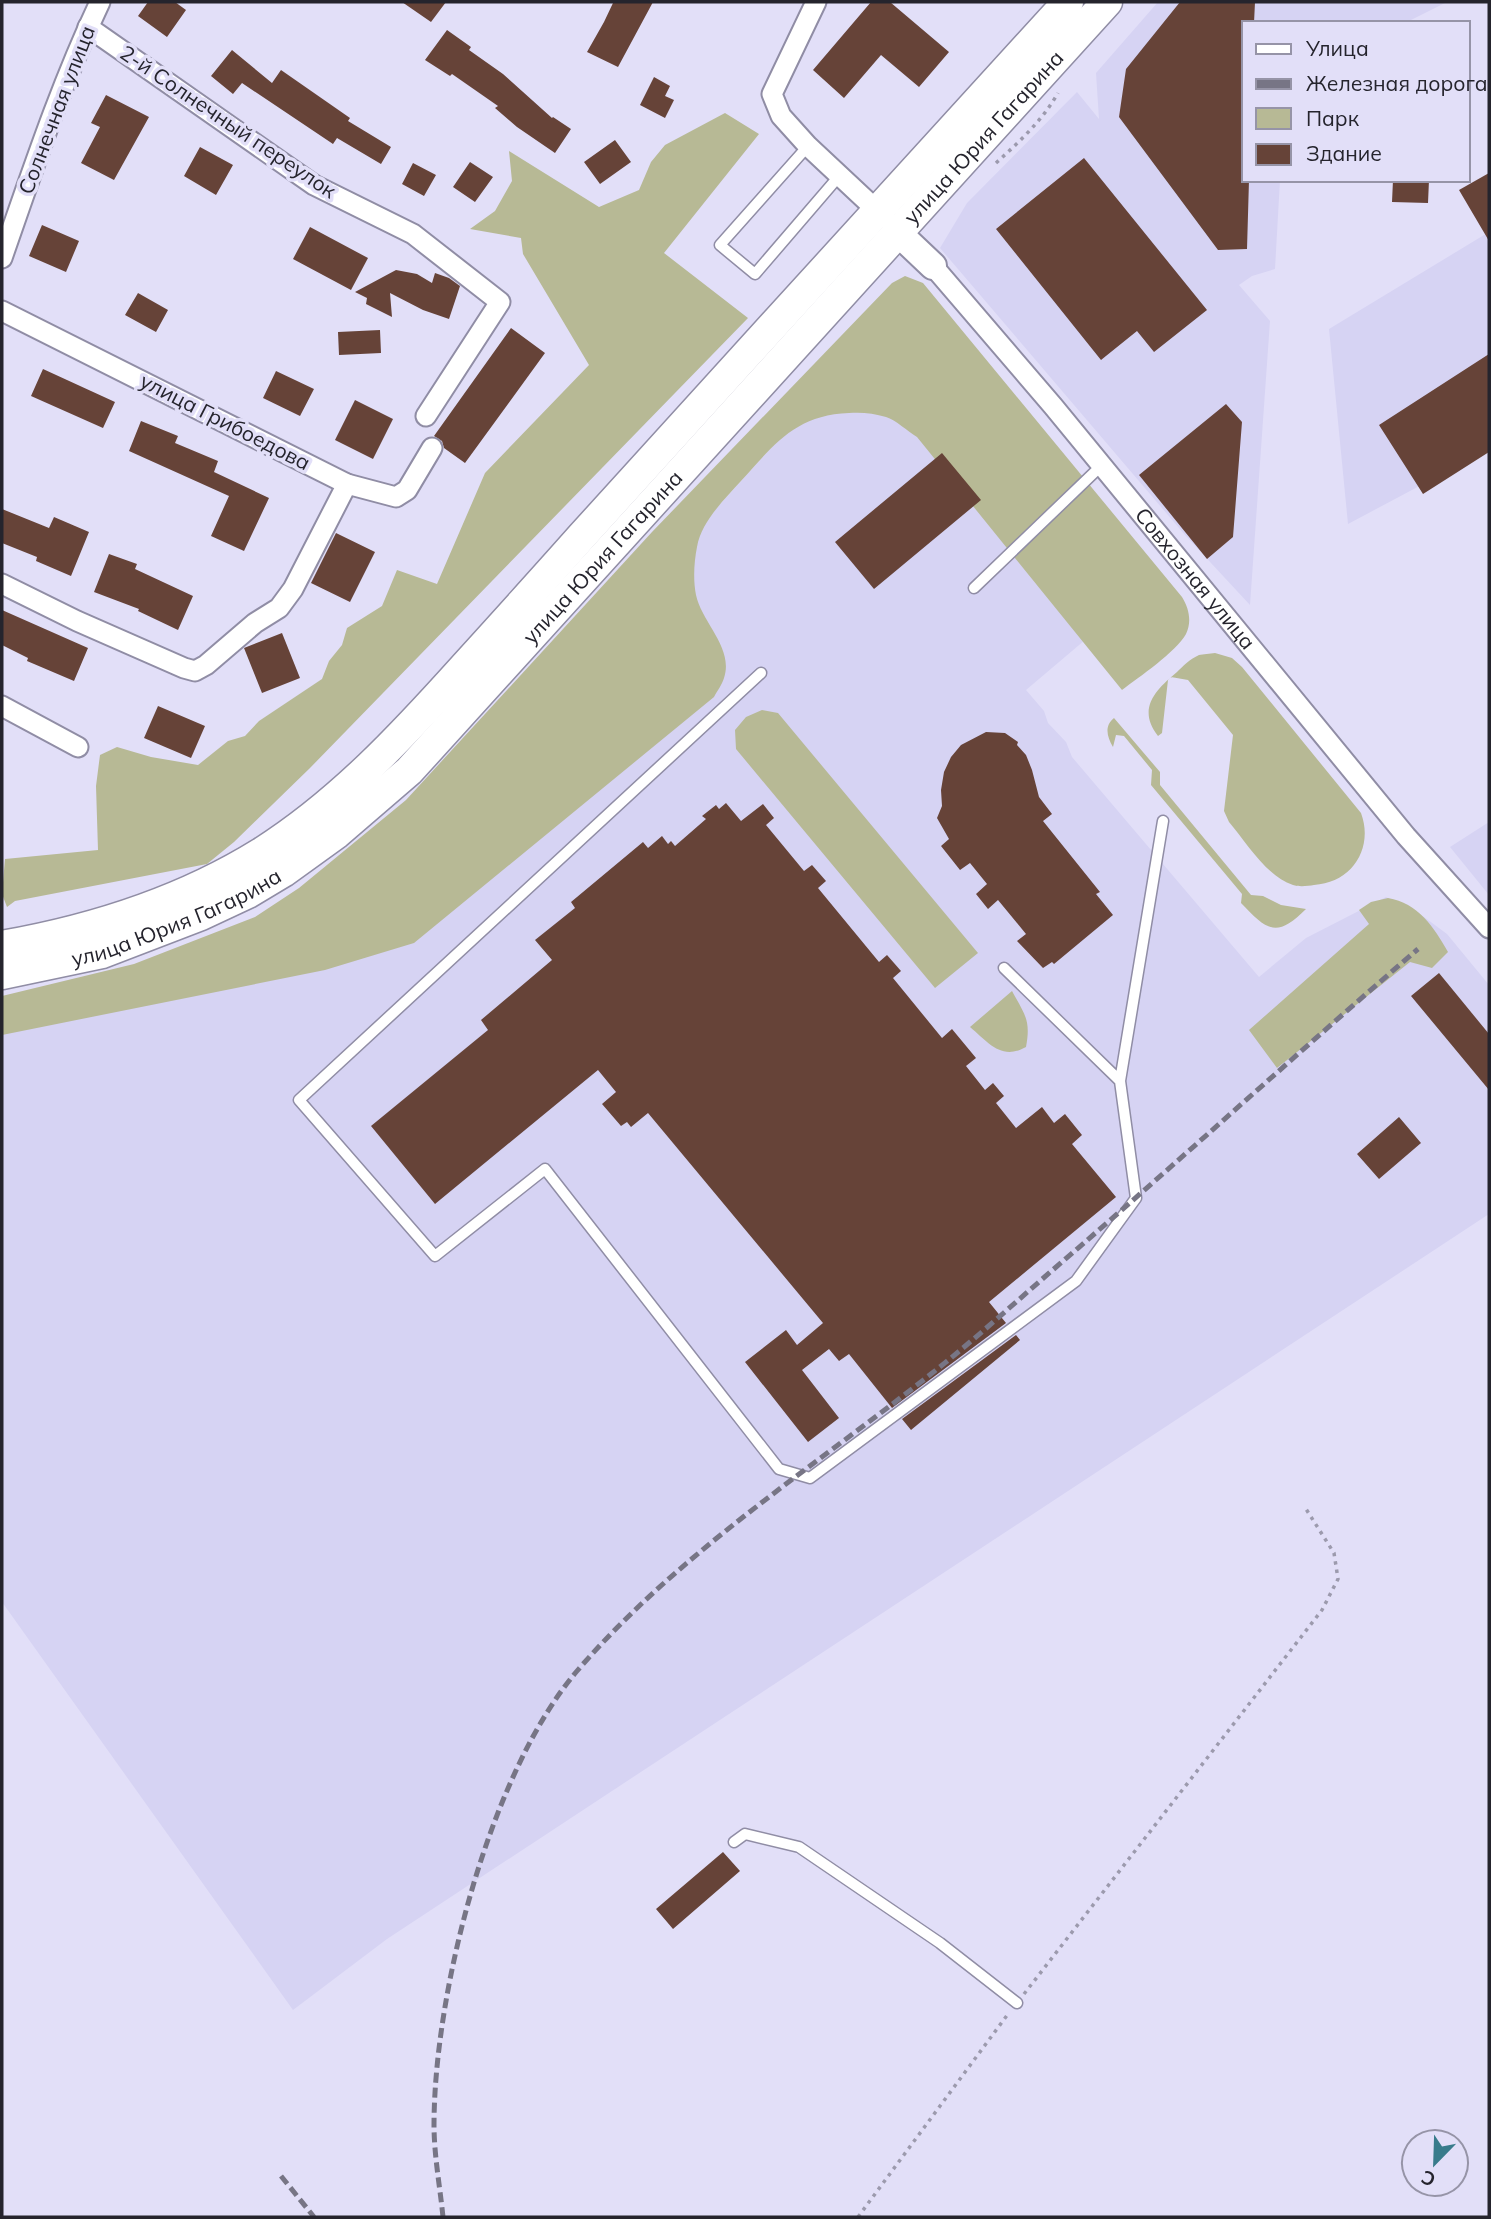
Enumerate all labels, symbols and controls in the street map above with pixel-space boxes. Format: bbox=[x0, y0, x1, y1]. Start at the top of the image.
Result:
legend bbox=[1242, 21, 1470, 182]
street label: Солнечная улица bbox=[12, 22, 100, 197]
text: Улица bbox=[1305, 35, 1369, 61]
street label: 2-й Солнечный переулок bbox=[115, 39, 342, 204]
street label: улица Юрия Гагарина bbox=[898, 45, 1069, 229]
text: Железная дорога bbox=[1306, 70, 1488, 96]
text: Парк bbox=[1306, 105, 1360, 131]
text: Здание bbox=[1306, 140, 1382, 166]
street label: улица Грибоедова bbox=[136, 367, 315, 475]
street label: улица Юрия Гагарина bbox=[517, 465, 687, 649]
street label: Совхозная улица bbox=[1130, 502, 1261, 654]
street label: улица Юрия Гагарина bbox=[69, 862, 286, 971]
north arrow bbox=[1400, 2128, 1470, 2198]
text: С bbox=[1418, 2165, 1439, 2192]

